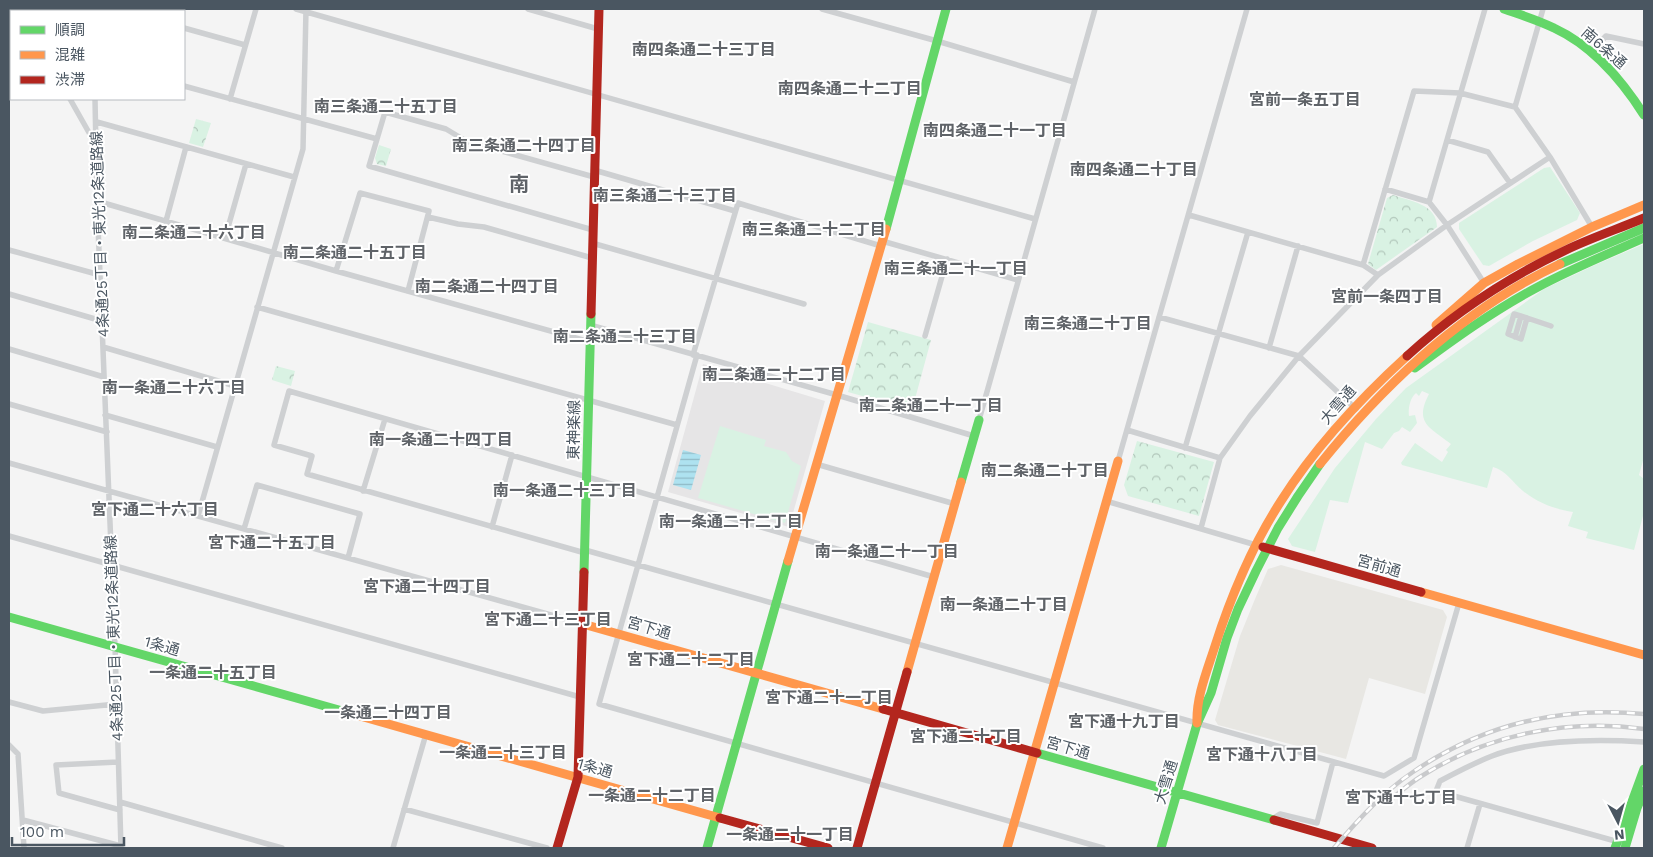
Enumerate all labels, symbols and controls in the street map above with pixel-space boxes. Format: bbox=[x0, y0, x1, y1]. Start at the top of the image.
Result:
legend bbox=[10, 10, 185, 100]
text: 順調 bbox=[55, 21, 85, 39]
street label: 南6条通 bbox=[1578, 23, 1630, 73]
district label: 南四条通二十三丁目 bbox=[632, 40, 776, 59]
text: 混雑 bbox=[55, 46, 85, 64]
text: 渋滞 bbox=[55, 71, 85, 89]
district label: 南四条通二十二丁目 bbox=[778, 79, 922, 98]
district label: 宮前一条五丁目 bbox=[1249, 90, 1361, 109]
district label: 南三条通二十五丁目 bbox=[314, 97, 458, 116]
district label: 南四条通二十一丁目 bbox=[923, 121, 1067, 140]
street label: 4条通25丁目・東光12条道路線 bbox=[87, 131, 113, 337]
district label: 南三条通二十四丁目 bbox=[452, 136, 596, 155]
district label: 南四条通二十丁目 bbox=[1070, 160, 1198, 179]
district label: 南 bbox=[509, 172, 529, 196]
district label: 南三条通二十三丁目 bbox=[593, 186, 737, 205]
district label: 南三条通二十二丁目 bbox=[742, 220, 886, 239]
district label: 南二条通二十六丁目 bbox=[122, 223, 266, 242]
district label: 南二条通二十五丁目 bbox=[283, 243, 427, 262]
district label: 南三条通二十一丁目 bbox=[884, 259, 1028, 278]
district label: 南二条通二十四丁目 bbox=[415, 277, 559, 296]
district label: 宮前一条四丁目 bbox=[1331, 287, 1443, 306]
district label: 南三条通二十丁目 bbox=[1024, 314, 1152, 333]
district label: 南二条通二十三丁目 bbox=[553, 327, 697, 346]
district label: 南二条通二十二丁目 bbox=[702, 365, 846, 384]
district label: 南一条通二十六丁目 bbox=[102, 378, 246, 397]
street label: 大雪通 bbox=[1316, 382, 1360, 428]
district label: 南二条通二十一丁目 bbox=[859, 396, 1003, 415]
street label: 東神楽線 bbox=[564, 400, 584, 460]
district label: 南一条通二十四丁目 bbox=[369, 430, 513, 449]
district label: 南二条通二十丁目 bbox=[981, 461, 1109, 480]
district label: 南一条通二十三丁目 bbox=[493, 481, 637, 500]
district label: 宮下通二十六丁目 bbox=[91, 500, 219, 519]
district label: 南一条通二十二丁目 bbox=[659, 512, 803, 531]
district label: 宮下通二十五丁目 bbox=[208, 533, 336, 552]
street label: 4条通25丁目・東光12条道路線 bbox=[101, 535, 127, 741]
district label: 南一条通二十一丁目 bbox=[815, 542, 959, 561]
street label: 宮前通 bbox=[1355, 551, 1403, 581]
district label: 宮下通二十四丁目 bbox=[363, 577, 491, 596]
district label: 南一条通二十丁目 bbox=[940, 595, 1068, 614]
district label: 宮下通二十三丁目 bbox=[484, 610, 612, 629]
street label: 宮下通 bbox=[625, 613, 673, 643]
street label: 1条通 bbox=[142, 632, 182, 660]
district label: 宮下通二十二丁目 bbox=[627, 650, 755, 669]
district label: 一条通二十五丁目 bbox=[149, 663, 277, 682]
district label: 宮下通二十一丁目 bbox=[765, 688, 893, 707]
district label: 一条通二十四丁目 bbox=[324, 703, 452, 722]
district label: 宮下通十九丁目 bbox=[1068, 712, 1180, 731]
district label: 宮下通二十丁目 bbox=[910, 727, 1022, 746]
street label: 宮下通 bbox=[1044, 733, 1092, 763]
district label: 一条通二十三丁目 bbox=[439, 743, 567, 762]
district label: 宮下通十八丁目 bbox=[1206, 745, 1318, 764]
street label: 1条通 bbox=[575, 754, 615, 782]
street label: 大雪通 bbox=[1151, 758, 1181, 806]
district label: 一条通二十二丁目 bbox=[588, 786, 716, 805]
district label: 宮下通十七丁目 bbox=[1345, 788, 1457, 807]
north arrow bbox=[1593, 797, 1643, 847]
scale bar bbox=[12, 814, 125, 846]
text: 100 m bbox=[20, 823, 64, 841]
district label: 一条通二十一丁目 bbox=[726, 825, 854, 844]
text: N bbox=[1613, 826, 1625, 843]

